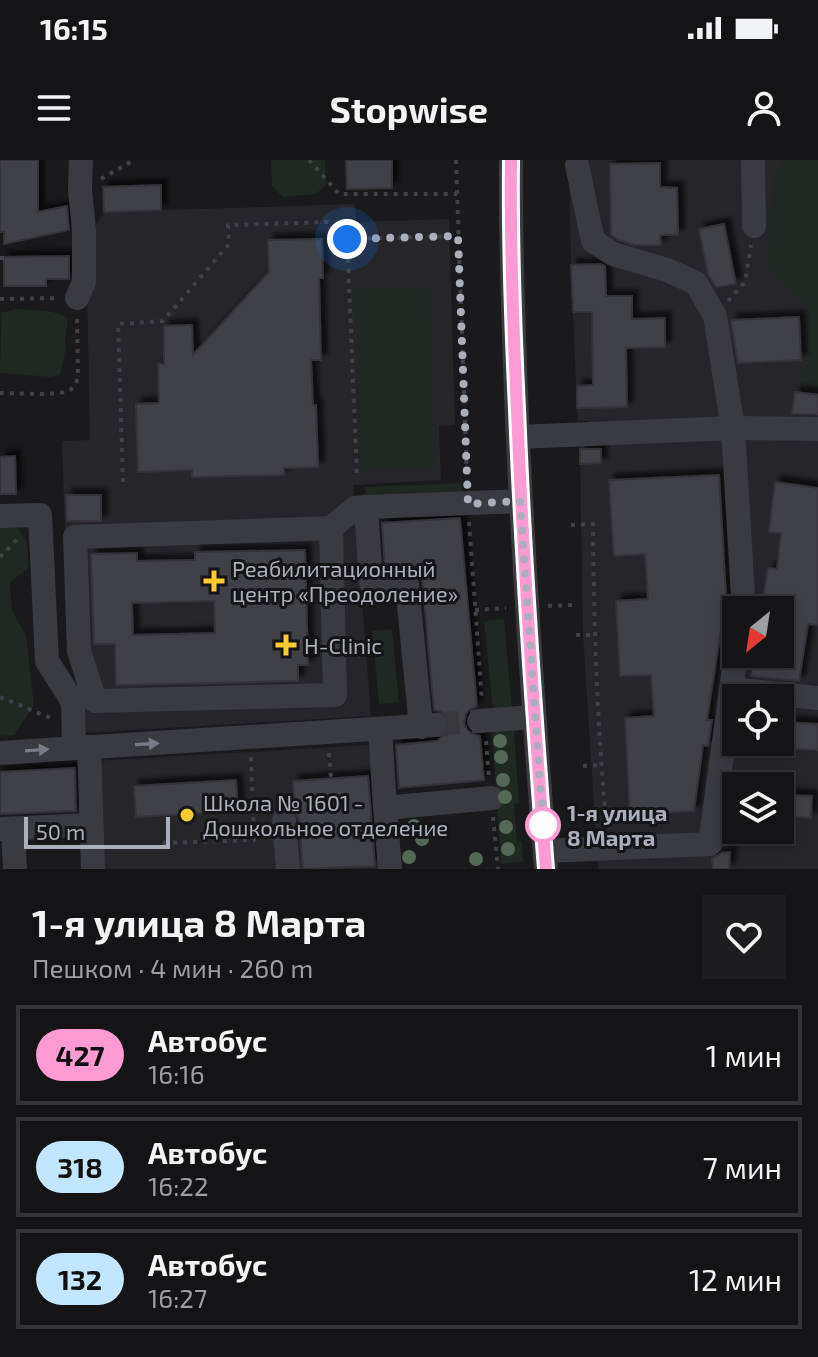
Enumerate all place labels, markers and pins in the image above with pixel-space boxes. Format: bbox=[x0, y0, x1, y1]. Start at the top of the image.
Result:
place label: Реабилитационный центр «Преодоление» bbox=[232, 555, 458, 606]
marker: Реабилитационный центр «Преодоление» bbox=[203, 570, 225, 592]
place label: H-Clinic bbox=[304, 632, 382, 658]
marker: H-Clinic bbox=[275, 634, 297, 656]
place label: Школа № 1601 - Дошкольное отделение bbox=[203, 789, 448, 840]
place label: 1-я улица 8 Марта bbox=[567, 799, 667, 850]
marker: Школа № 1601 - Дошкольное отделение bbox=[178, 806, 196, 824]
marker: 1-я улица 8 Марта bbox=[526, 808, 560, 842]

